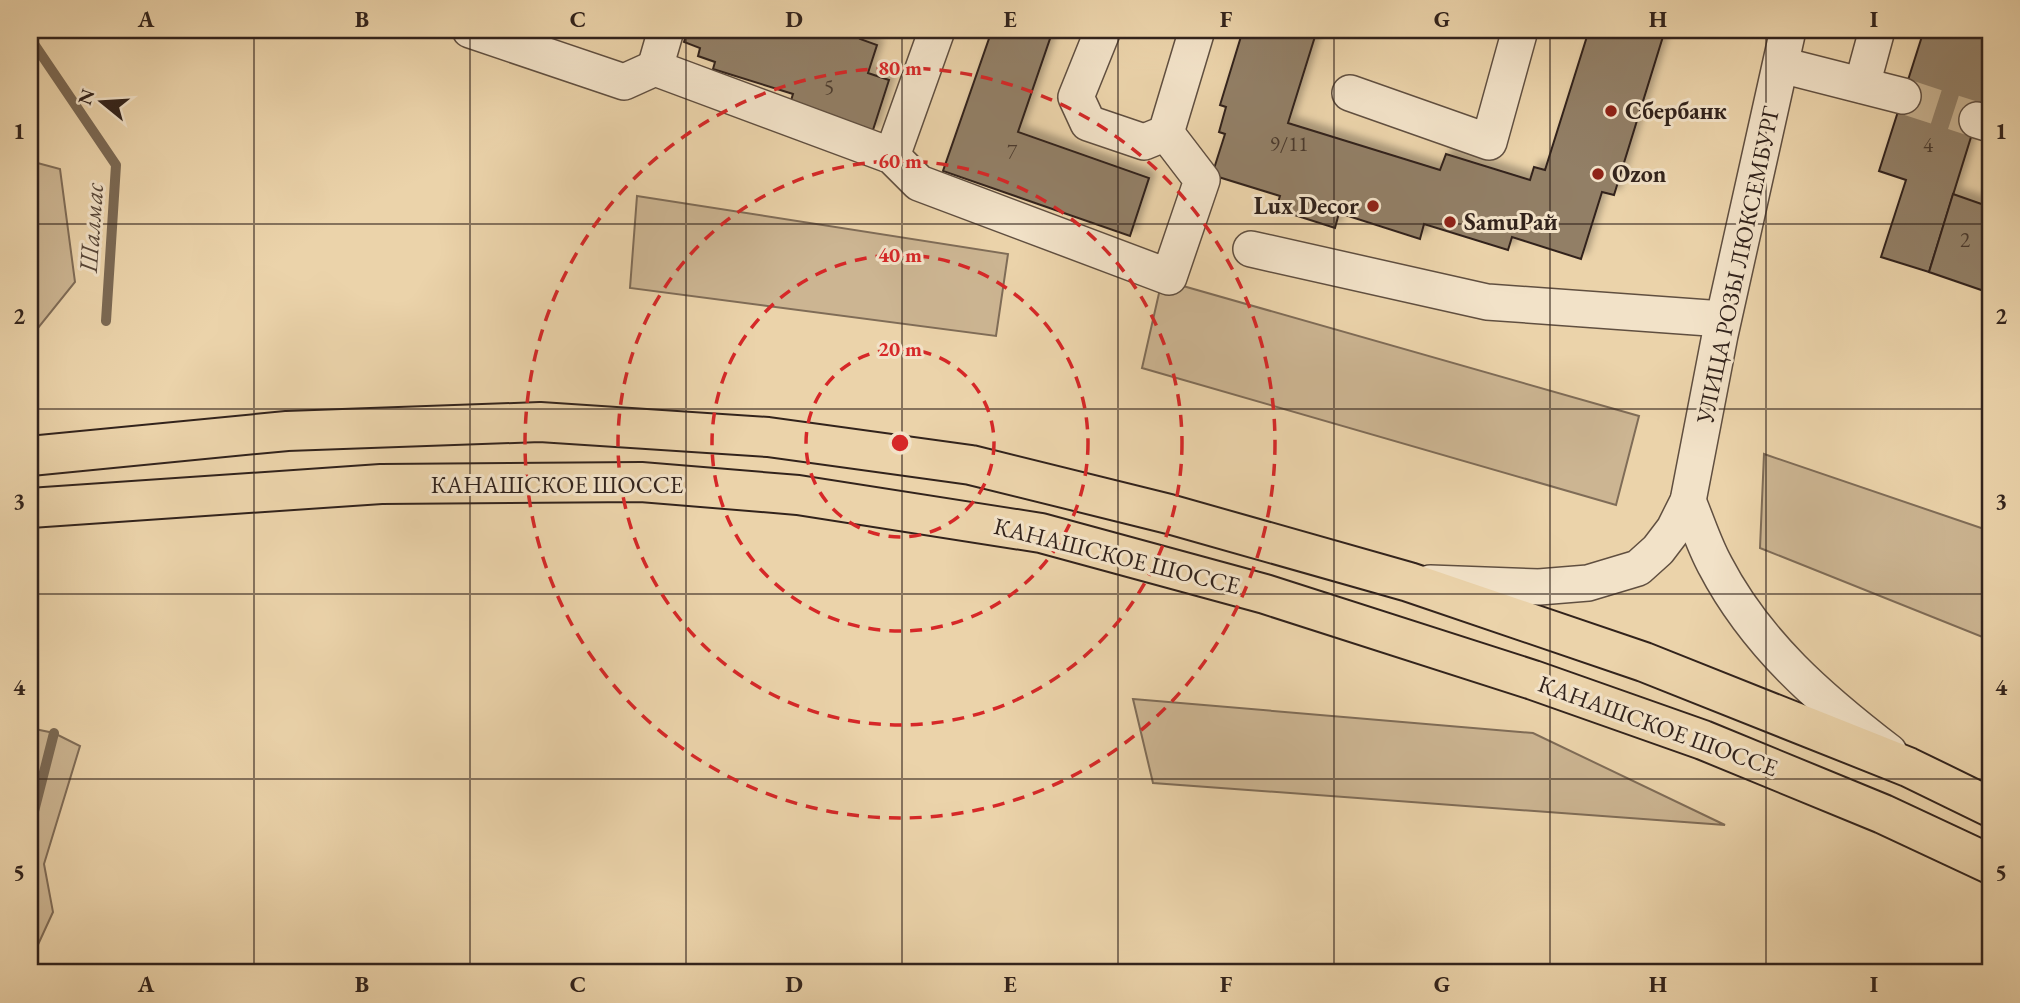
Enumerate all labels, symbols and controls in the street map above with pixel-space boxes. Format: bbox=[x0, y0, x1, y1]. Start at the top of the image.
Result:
text: A bbox=[137, 4, 155, 34]
text: B bbox=[355, 4, 369, 34]
text: C bbox=[570, 4, 586, 34]
text: D bbox=[785, 4, 803, 34]
text: E bbox=[1003, 4, 1017, 34]
text: F bbox=[1220, 4, 1233, 34]
text: G bbox=[1434, 4, 1450, 34]
text: H bbox=[1649, 4, 1667, 34]
text: I bbox=[1870, 4, 1878, 34]
text: 80 m bbox=[878, 54, 922, 81]
north arrow bbox=[66, 66, 136, 136]
house number: 5 bbox=[824, 73, 834, 100]
text: N bbox=[72, 85, 101, 108]
place label: Сбербанк bbox=[1625, 95, 1728, 126]
marker: Сбербанк bbox=[1603, 103, 1619, 119]
street label: УЛИЦА РОЗЫ ЛЮКСЕМБУРГ bbox=[1689, 103, 1786, 427]
text: 1 bbox=[13, 116, 25, 146]
text: 1 bbox=[1995, 116, 2007, 146]
house number: 9/11 bbox=[1270, 130, 1308, 157]
house number: 4 bbox=[1923, 131, 1934, 158]
house number: 7 bbox=[1007, 138, 1018, 165]
text: 60 m bbox=[878, 147, 922, 174]
place label: Ozon bbox=[1612, 158, 1667, 189]
marker: Ozon bbox=[1590, 166, 1606, 182]
water label: Шалмас bbox=[71, 181, 111, 275]
place label: Lux Decor bbox=[1254, 190, 1359, 221]
marker: Lux Decor bbox=[1365, 198, 1381, 214]
place label: SamuРай bbox=[1464, 206, 1558, 237]
marker: SamuРай bbox=[1442, 214, 1458, 230]
house number: 2 bbox=[1960, 226, 1970, 253]
text: 40 m bbox=[878, 241, 922, 268]
text: 2 bbox=[13, 301, 25, 331]
text: 2 bbox=[1995, 301, 2007, 331]
text: 20 m bbox=[878, 335, 922, 362]
centre of rings bbox=[888, 431, 912, 455]
street label: КАНАШСКОЕ ШОССЕ bbox=[431, 469, 683, 500]
text: 3 bbox=[13, 486, 25, 516]
text: 3 bbox=[1995, 486, 2007, 516]
street label: КАНАШСКОЕ ШОССЕ bbox=[991, 510, 1243, 601]
street label: КАНАШСКОЕ ШОССЕ bbox=[1534, 668, 1782, 783]
text: 4 bbox=[13, 672, 26, 702]
text: 4 bbox=[1995, 672, 2008, 702]
text: 5 bbox=[13, 857, 25, 887]
text: 5 bbox=[1995, 857, 2007, 887]
text: A bbox=[137, 969, 155, 999]
text: B bbox=[355, 969, 369, 999]
text: C bbox=[570, 969, 586, 999]
text: D bbox=[785, 969, 803, 999]
text: E bbox=[1003, 969, 1017, 999]
text: F bbox=[1220, 969, 1233, 999]
text: G bbox=[1434, 969, 1450, 999]
text: H bbox=[1649, 969, 1667, 999]
text: I bbox=[1870, 969, 1878, 999]

